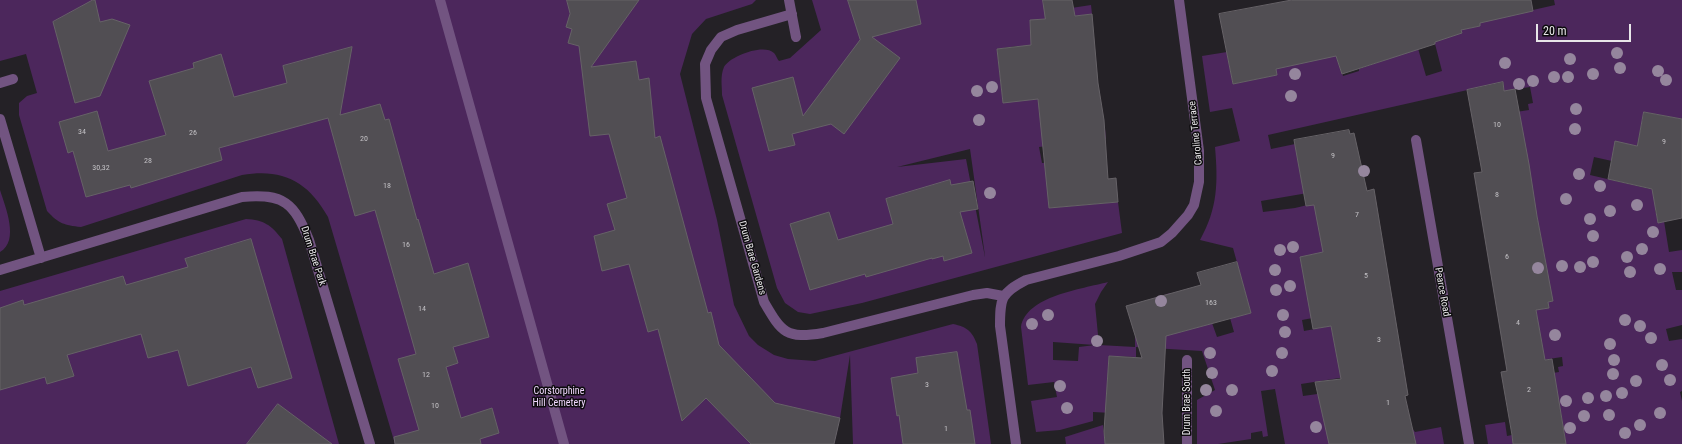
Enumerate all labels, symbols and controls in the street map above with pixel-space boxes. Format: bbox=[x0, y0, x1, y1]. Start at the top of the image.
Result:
scale bar bbox=[1538, 16, 1633, 42]
text: 20 m bbox=[1543, 24, 1567, 38]
street label: Caroline Terrace bbox=[1187, 100, 1205, 166]
house number: 10 bbox=[1493, 120, 1501, 130]
house number: 34 bbox=[78, 127, 86, 137]
house number: 26 bbox=[189, 128, 197, 138]
house number: 20 bbox=[360, 134, 368, 144]
house number: 9 bbox=[1662, 137, 1666, 147]
house number: 9 bbox=[1331, 151, 1335, 161]
house number: 28 bbox=[144, 156, 152, 166]
house number: 30,32 bbox=[92, 163, 110, 173]
house number: 18 bbox=[383, 181, 391, 191]
house number: 8 bbox=[1495, 190, 1499, 200]
house number: 7 bbox=[1355, 210, 1359, 220]
street label: Drum Brae Gardens bbox=[736, 220, 768, 296]
street label: Drum Brae Park bbox=[298, 225, 328, 287]
house number: 16 bbox=[402, 240, 410, 250]
house number: 6 bbox=[1505, 252, 1509, 262]
street label: Pearce Road bbox=[1432, 267, 1452, 317]
house number: 5 bbox=[1364, 271, 1368, 281]
house number: 163 bbox=[1205, 298, 1217, 308]
house number: 14 bbox=[418, 304, 426, 314]
house number: 4 bbox=[1516, 318, 1520, 328]
house number: 3 bbox=[1377, 335, 1381, 345]
street label: Drum Brae South bbox=[1181, 369, 1193, 435]
house number: 12 bbox=[422, 370, 430, 380]
house number: 3 bbox=[925, 380, 929, 390]
park label: Corstorphine Hill Cemetery bbox=[533, 385, 585, 408]
house number: 2 bbox=[1527, 385, 1531, 395]
house number: 1 bbox=[1386, 398, 1390, 408]
house number: 10 bbox=[431, 401, 439, 411]
house number: 1 bbox=[944, 424, 948, 434]

